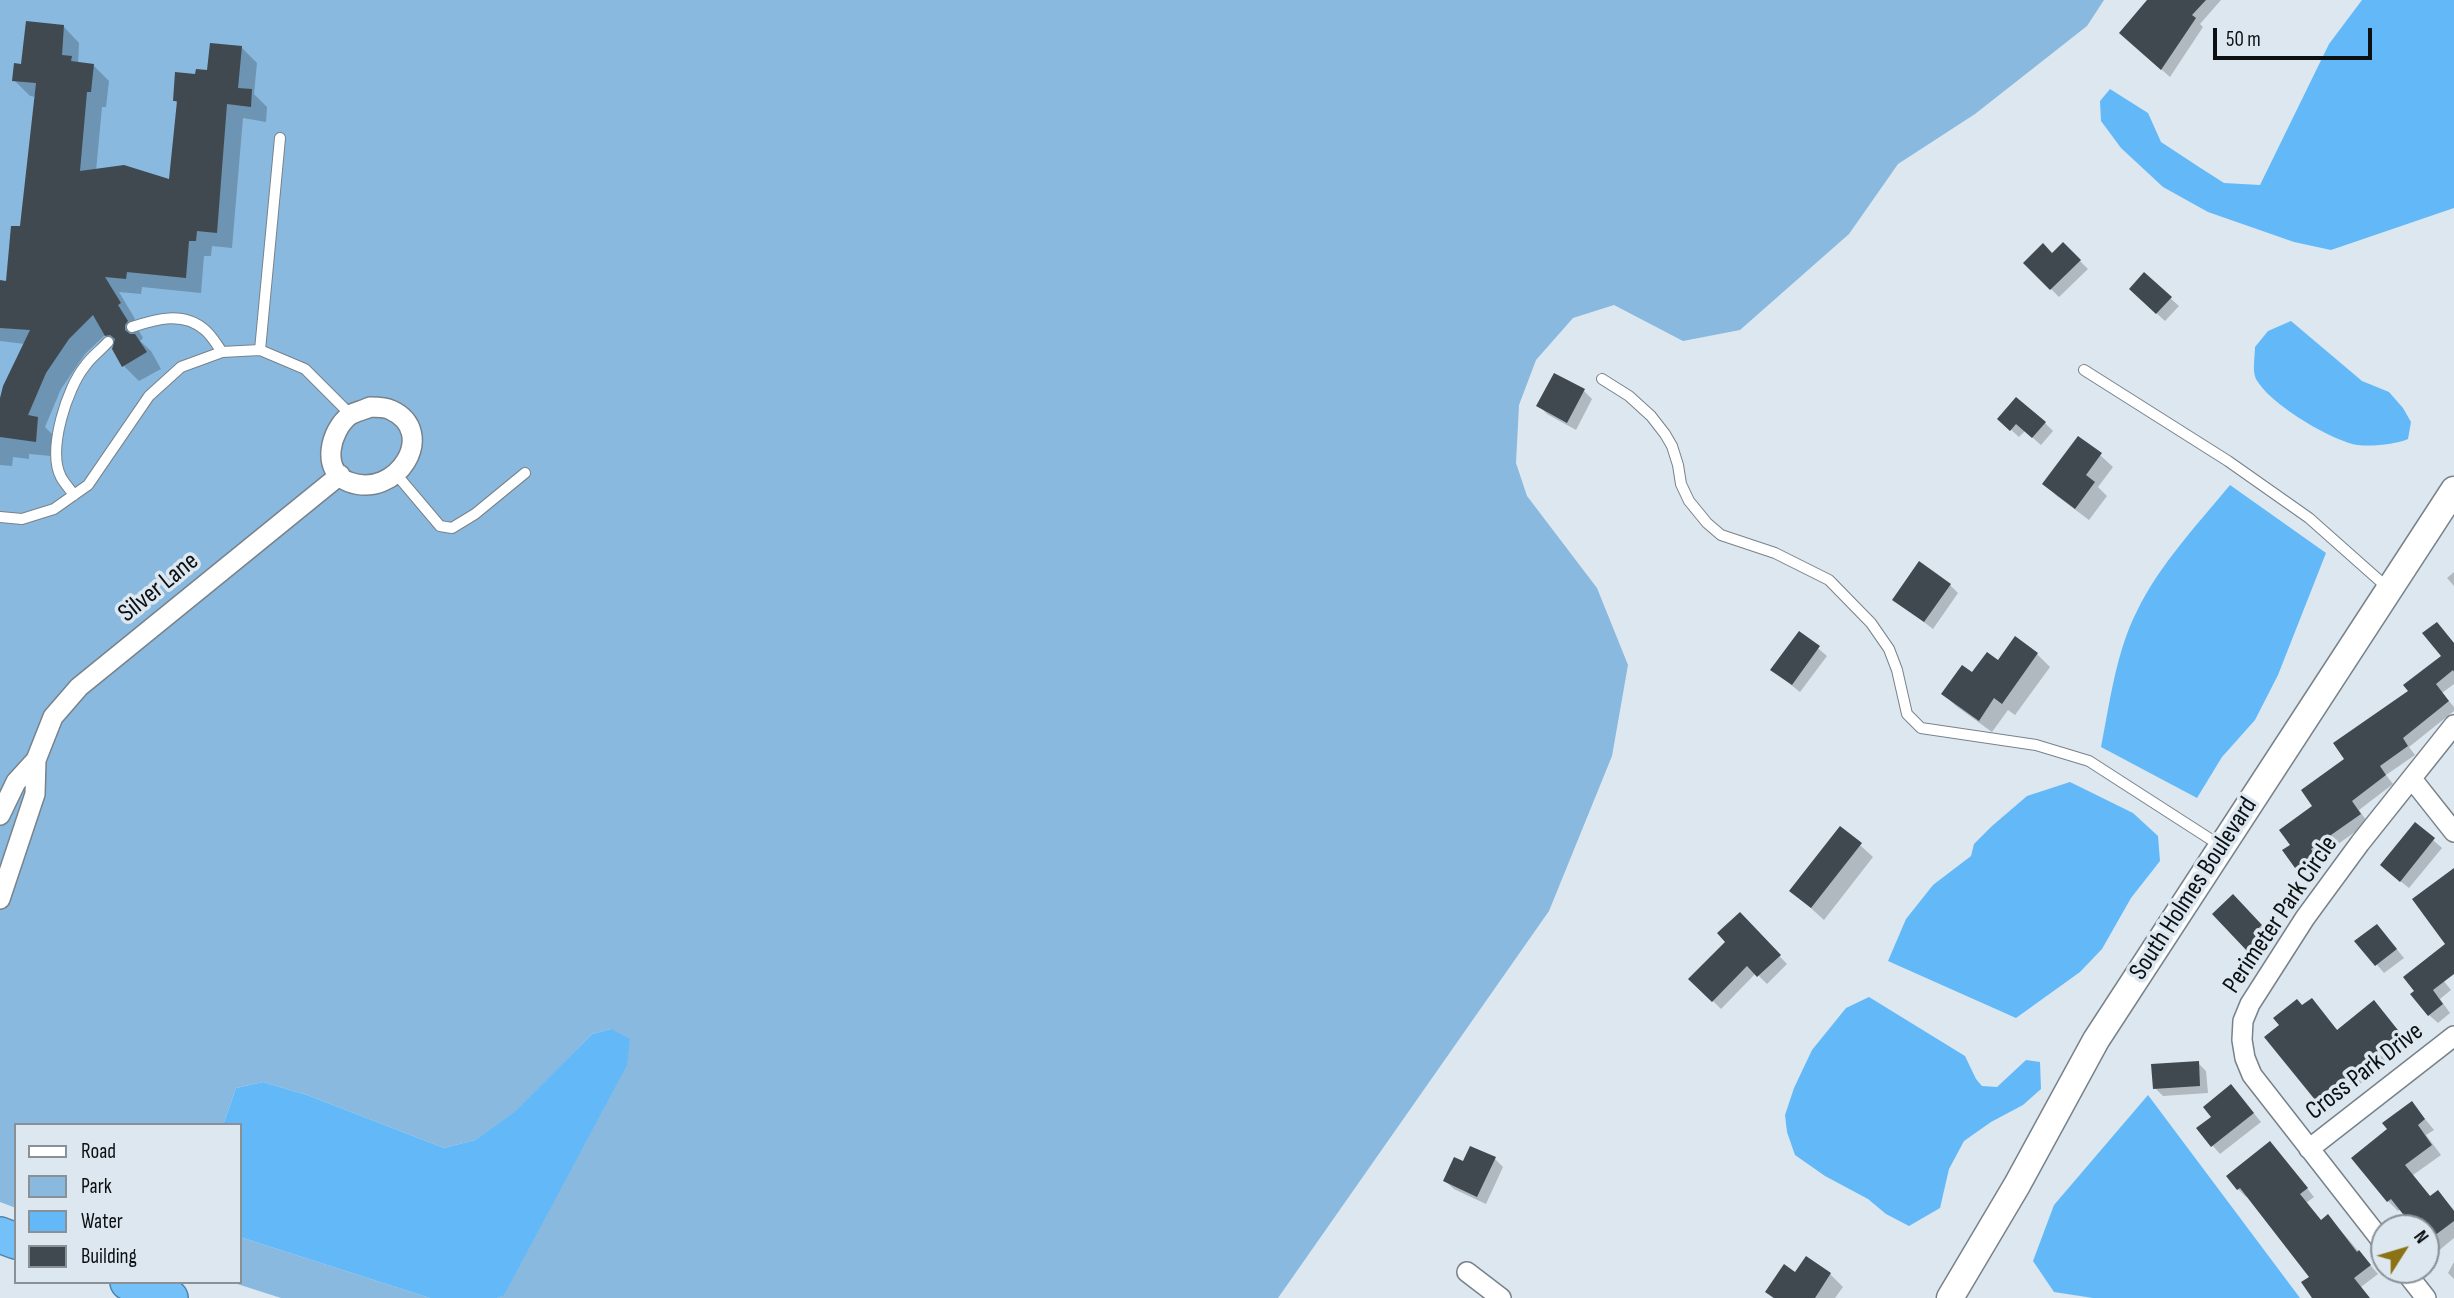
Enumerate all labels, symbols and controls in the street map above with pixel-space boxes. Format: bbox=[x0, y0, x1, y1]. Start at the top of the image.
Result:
scale bar bbox=[2216, 14, 2375, 58]
text: 50 m bbox=[2226, 27, 2261, 52]
street label: Silver Lane bbox=[113, 546, 205, 630]
street label: South Holmes Boulevard bbox=[2123, 792, 2265, 986]
street label: Perimeter Park Circle bbox=[2217, 830, 2345, 1000]
street label: Cross Park Drive bbox=[2300, 1016, 2430, 1128]
legend bbox=[14, 1123, 242, 1284]
text: Road bbox=[81, 1139, 116, 1164]
text: Park bbox=[81, 1174, 112, 1199]
text: Water bbox=[81, 1209, 123, 1234]
north arrow bbox=[2370, 1214, 2440, 1284]
text: N bbox=[2408, 1226, 2433, 1248]
text: Building bbox=[81, 1244, 137, 1269]

